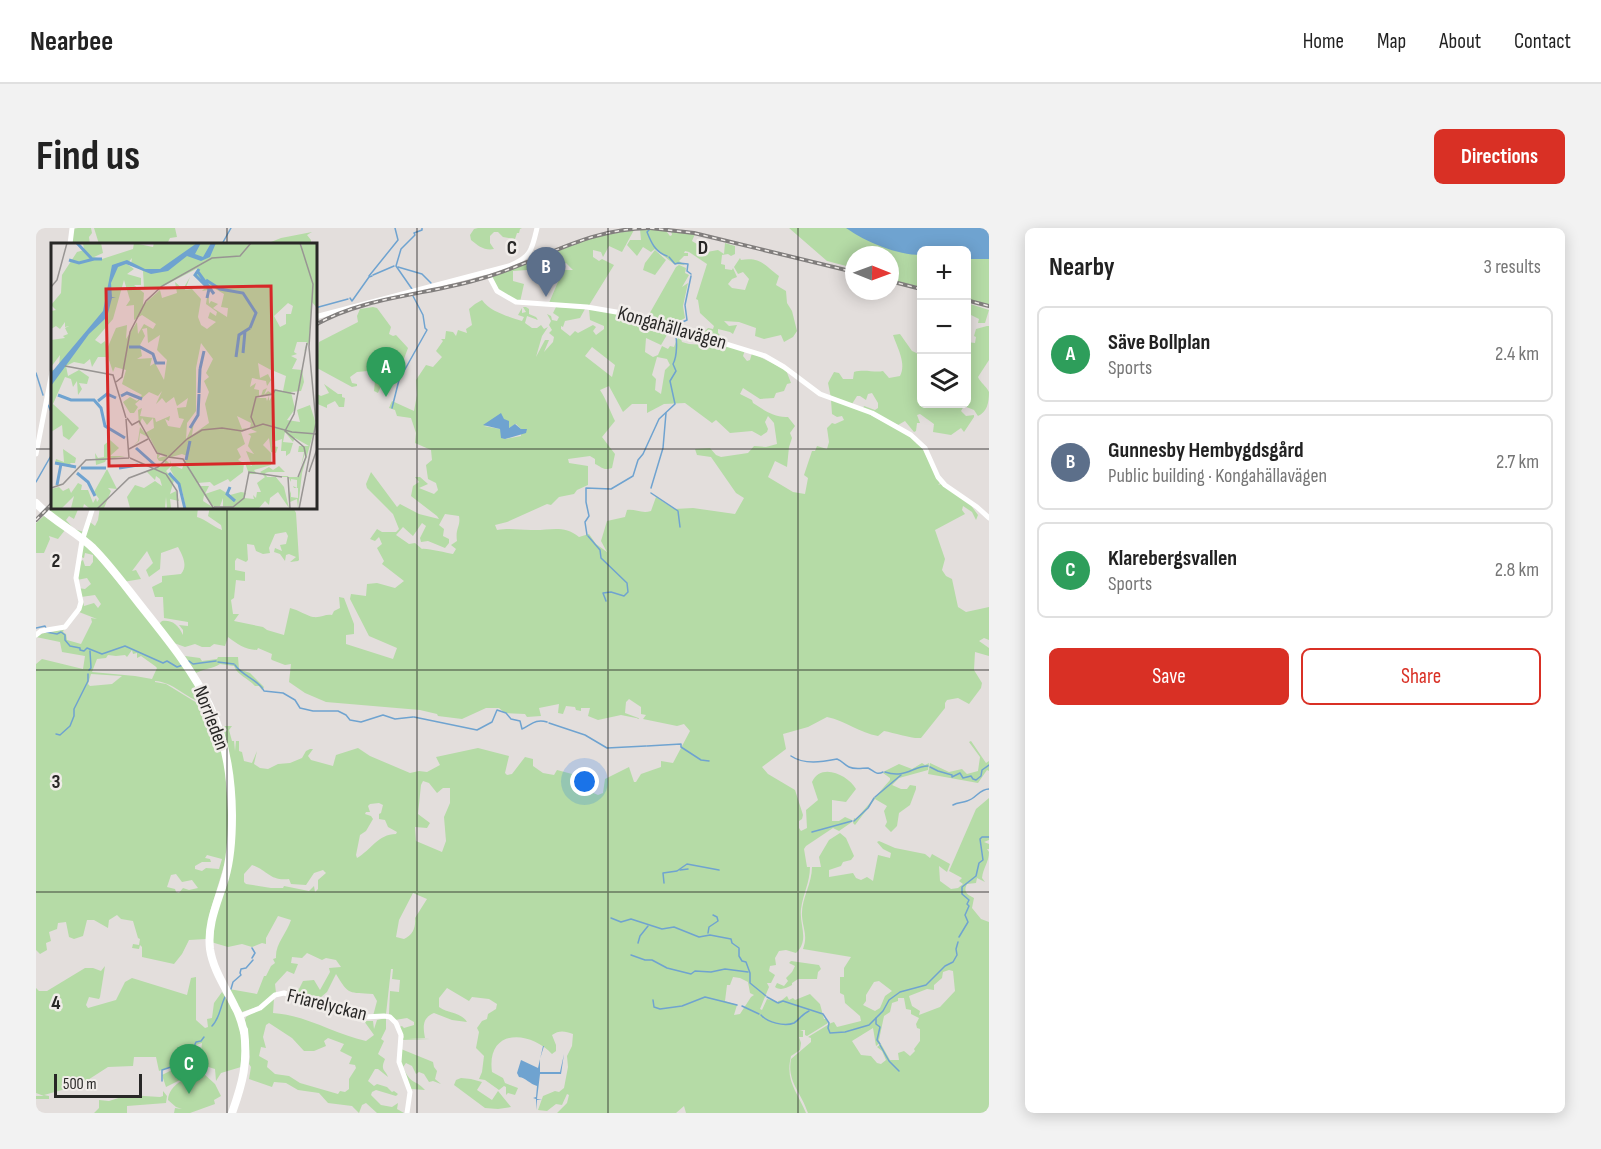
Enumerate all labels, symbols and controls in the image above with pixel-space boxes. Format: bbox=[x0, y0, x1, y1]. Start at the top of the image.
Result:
text: Nearbee bbox=[30, 25, 113, 58]
text: Home bbox=[1303, 29, 1344, 54]
text: Map bbox=[1377, 29, 1406, 54]
text: About bbox=[1439, 29, 1481, 54]
text: Contact bbox=[1514, 29, 1571, 54]
button: Directions bbox=[1434, 129, 1565, 184]
text: Find us bbox=[36, 131, 140, 182]
text: C bbox=[507, 236, 517, 260]
text: D bbox=[698, 236, 708, 260]
inset map bbox=[51, 243, 316, 508]
north arrow bbox=[845, 246, 899, 300]
map controls bbox=[917, 246, 971, 408]
button: + bbox=[917, 246, 971, 300]
pin: B bbox=[526, 248, 566, 297]
text: Nearby bbox=[1049, 252, 1115, 283]
text: 3 results bbox=[1484, 255, 1541, 279]
button: − bbox=[917, 300, 971, 354]
street label: Kongahällavägen bbox=[615, 301, 729, 355]
text: Säve Bollplan bbox=[1108, 329, 1210, 356]
text: A bbox=[1066, 342, 1075, 366]
text: 2.4 km bbox=[1495, 342, 1539, 366]
pin: A bbox=[366, 348, 406, 397]
button: layers bbox=[917, 354, 971, 408]
text: Sports bbox=[1108, 356, 1152, 380]
text: Gunnesby Hembygdsgård bbox=[1108, 437, 1304, 464]
text: B bbox=[1066, 450, 1075, 474]
text: 2.7 km bbox=[1496, 450, 1539, 474]
text: Public building · Kongahällavägen bbox=[1108, 464, 1327, 488]
text: Klarebergsvallen bbox=[1108, 545, 1237, 572]
text: 2 bbox=[52, 549, 60, 573]
text: C bbox=[1065, 558, 1076, 582]
text: 2.8 km bbox=[1495, 558, 1539, 582]
text: Sports bbox=[1108, 572, 1152, 596]
button: Save bbox=[1049, 648, 1289, 705]
button: Share bbox=[1301, 648, 1541, 705]
street label: Norrleden bbox=[188, 683, 234, 753]
your location bbox=[570, 767, 599, 796]
text: 3 bbox=[52, 770, 61, 794]
street label: Friarelyckan bbox=[285, 984, 369, 1026]
text: 4 bbox=[51, 991, 61, 1015]
pin: C bbox=[170, 1044, 208, 1094]
scale bar bbox=[54, 1071, 142, 1098]
text: 500 m bbox=[63, 1075, 97, 1094]

